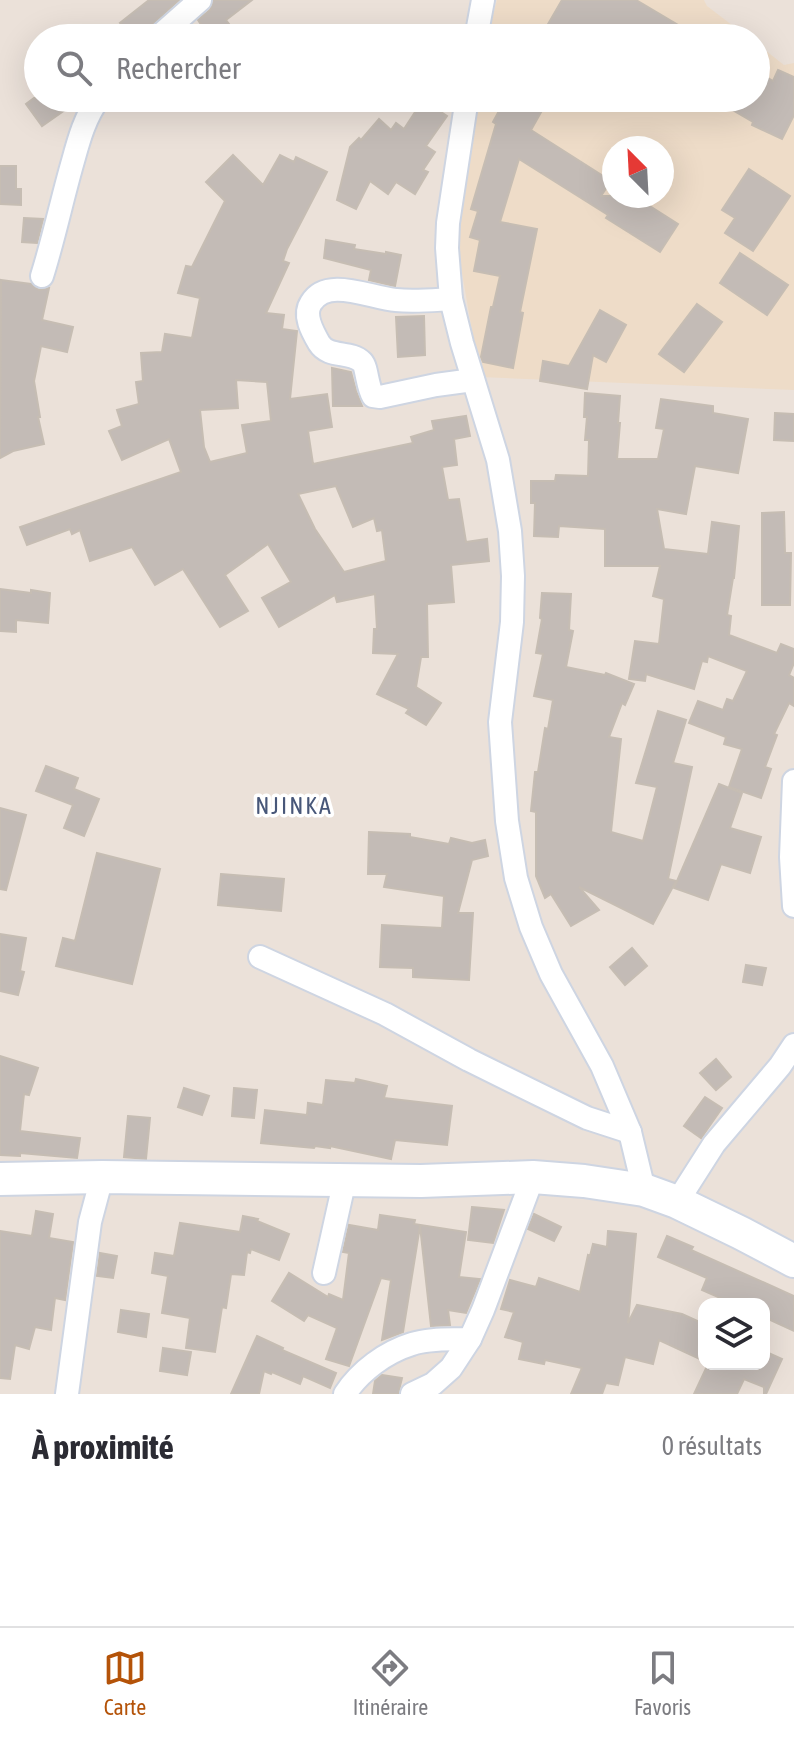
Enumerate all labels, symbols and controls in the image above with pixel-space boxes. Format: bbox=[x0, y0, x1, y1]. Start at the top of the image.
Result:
search box bbox=[24, 24, 770, 112]
icon: search bbox=[52, 46, 96, 90]
text: Rechercher bbox=[116, 51, 241, 85]
north arrow bbox=[602, 136, 674, 208]
district label: NJINKA bbox=[255, 792, 333, 819]
map controls bbox=[698, 1298, 770, 1370]
button: layers bbox=[698, 1298, 770, 1370]
text: À proximité bbox=[32, 1427, 174, 1466]
text: 0 résultats bbox=[662, 1431, 762, 1461]
tab: Carte bbox=[103, 1646, 147, 1720]
tab: Itinéraire bbox=[353, 1646, 428, 1720]
tab: Favoris bbox=[634, 1646, 691, 1720]

